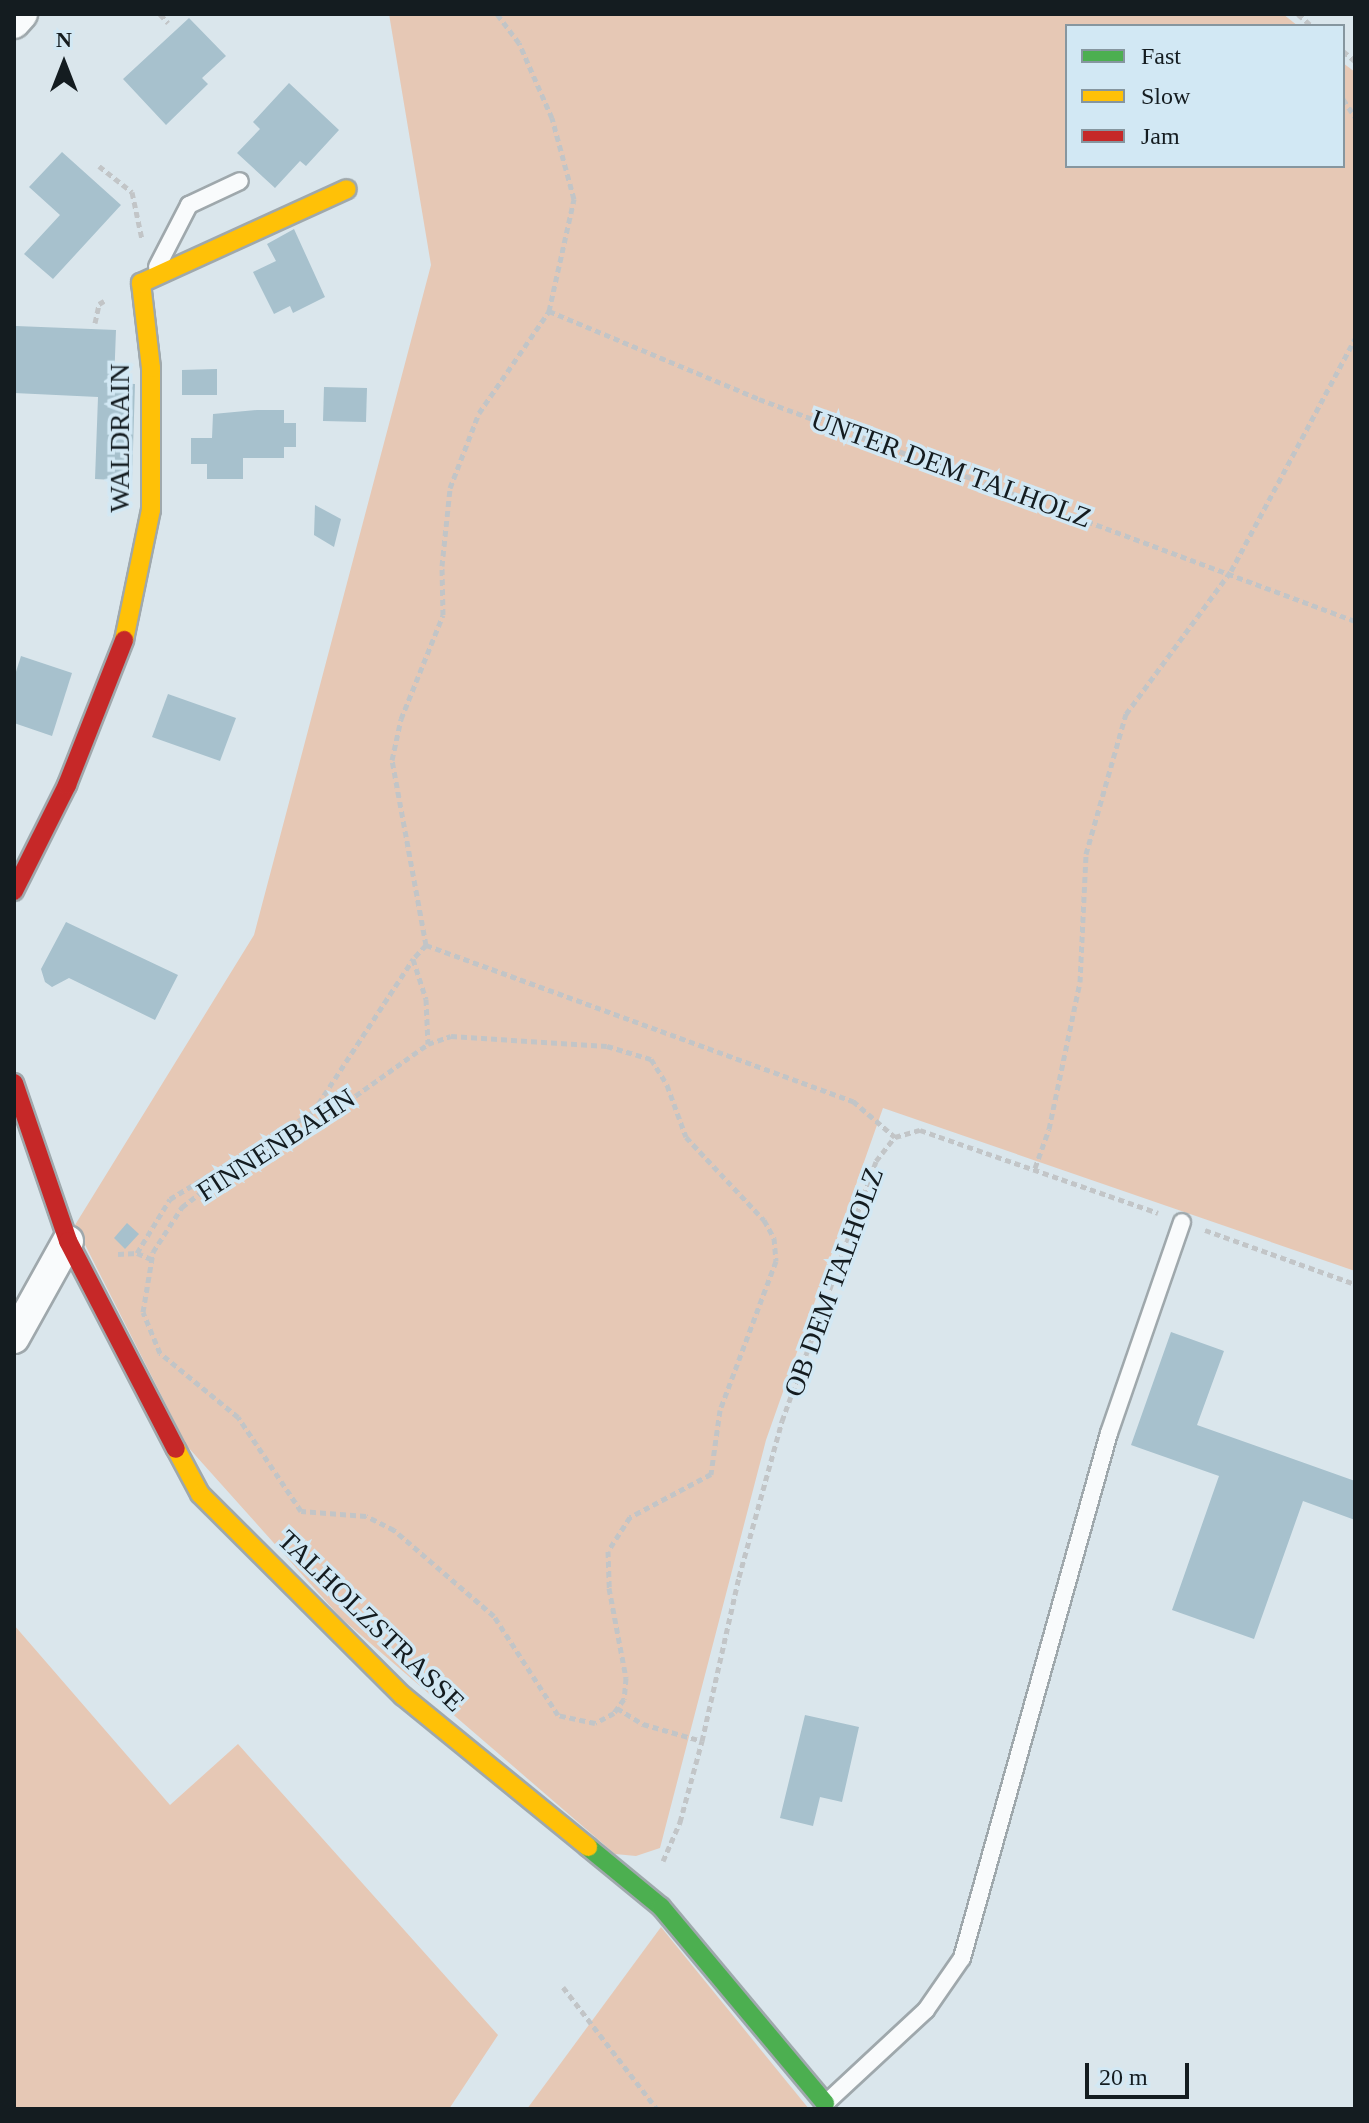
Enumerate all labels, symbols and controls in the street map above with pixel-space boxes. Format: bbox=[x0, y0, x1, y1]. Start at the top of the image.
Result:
north arrow bbox=[24, 24, 104, 104]
legend bbox=[1065, 24, 1345, 168]
text: N bbox=[56, 27, 72, 52]
text: Fast bbox=[1141, 43, 1181, 69]
text: Slow bbox=[1141, 83, 1190, 109]
text: Jam bbox=[1141, 123, 1180, 149]
street label: WALDRAIN bbox=[103, 363, 137, 513]
street label: UNTER DEM TALHOLZ bbox=[806, 403, 1096, 535]
street label: FINNENBAHN bbox=[191, 1081, 361, 1209]
street label: OB DEM TALHOLZ bbox=[777, 1163, 891, 1401]
street label: TALHOLZSTRASSE bbox=[271, 1523, 471, 1719]
scale bar bbox=[1089, 2047, 1193, 2097]
text: 20 m bbox=[1099, 2064, 1148, 2090]

